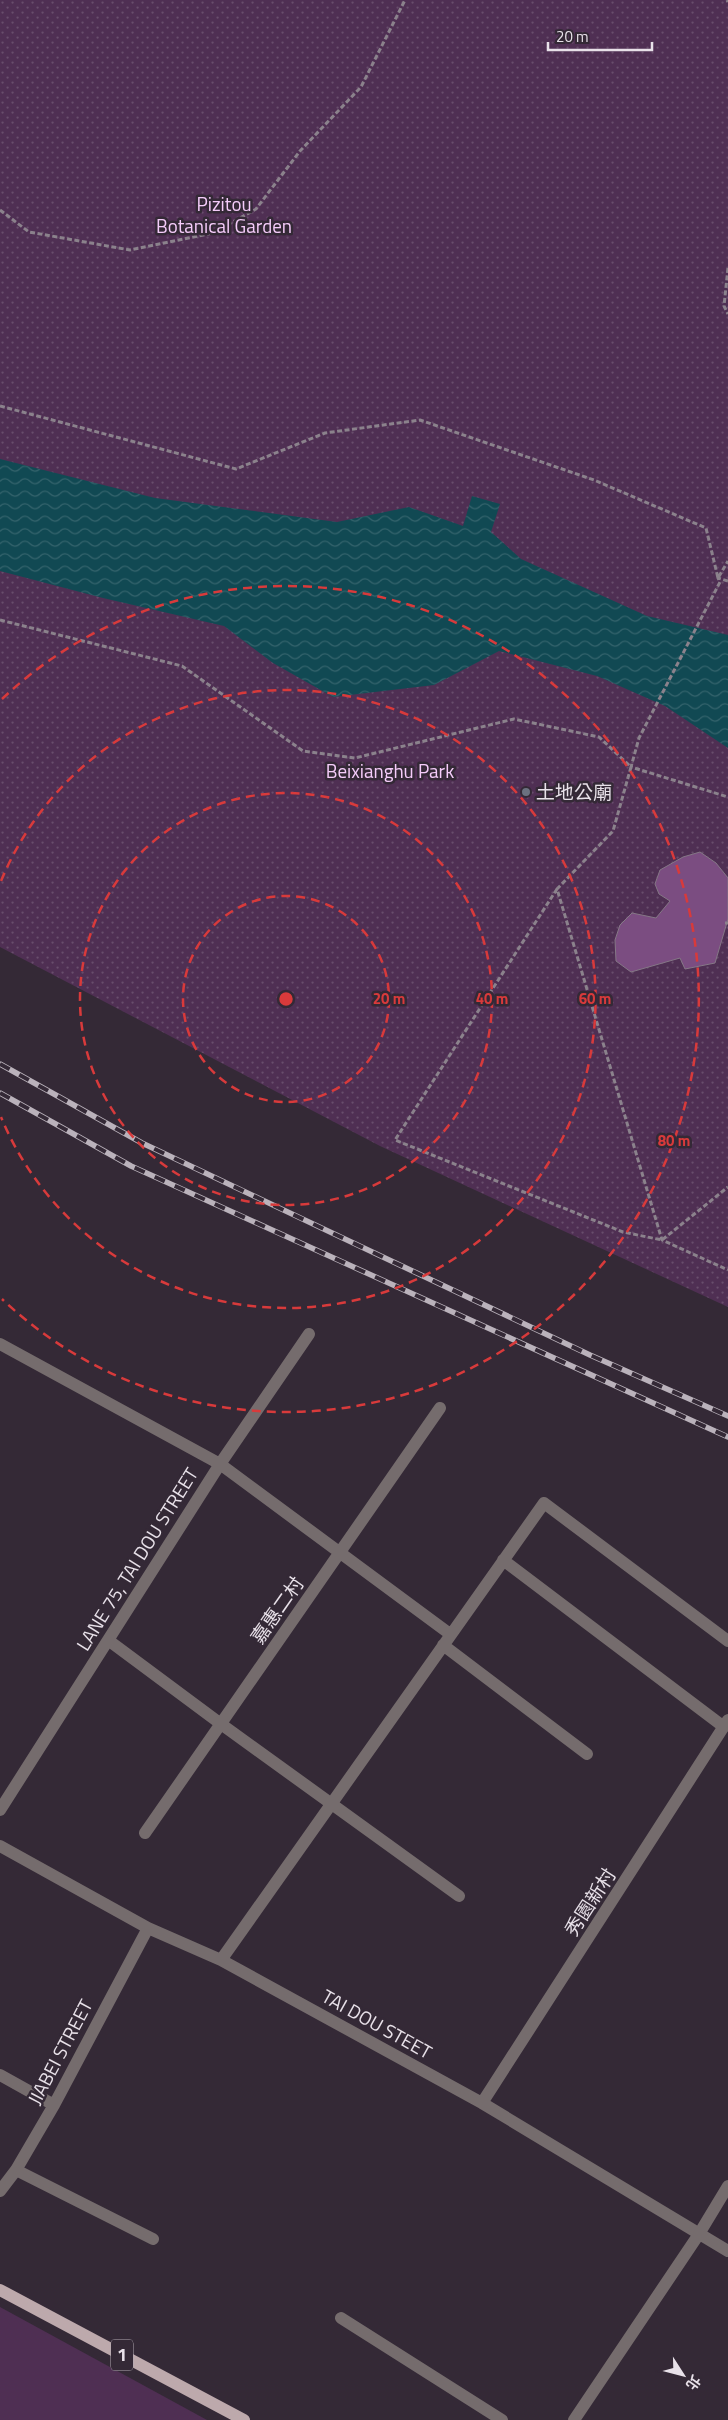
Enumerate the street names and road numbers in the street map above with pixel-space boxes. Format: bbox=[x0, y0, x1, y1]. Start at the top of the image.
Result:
street label: LANE 75, TAI DOU STREET bbox=[68, 1462, 205, 1656]
street label: 嘉惠二村 bbox=[243, 1570, 310, 1649]
street label: 秀園新村 bbox=[557, 1862, 622, 1942]
street label: TAI DOU STEET bbox=[317, 1981, 438, 2066]
street label: JIABEI STREET bbox=[20, 1994, 99, 2110]
road number: 1 bbox=[111, 2340, 133, 2370]

